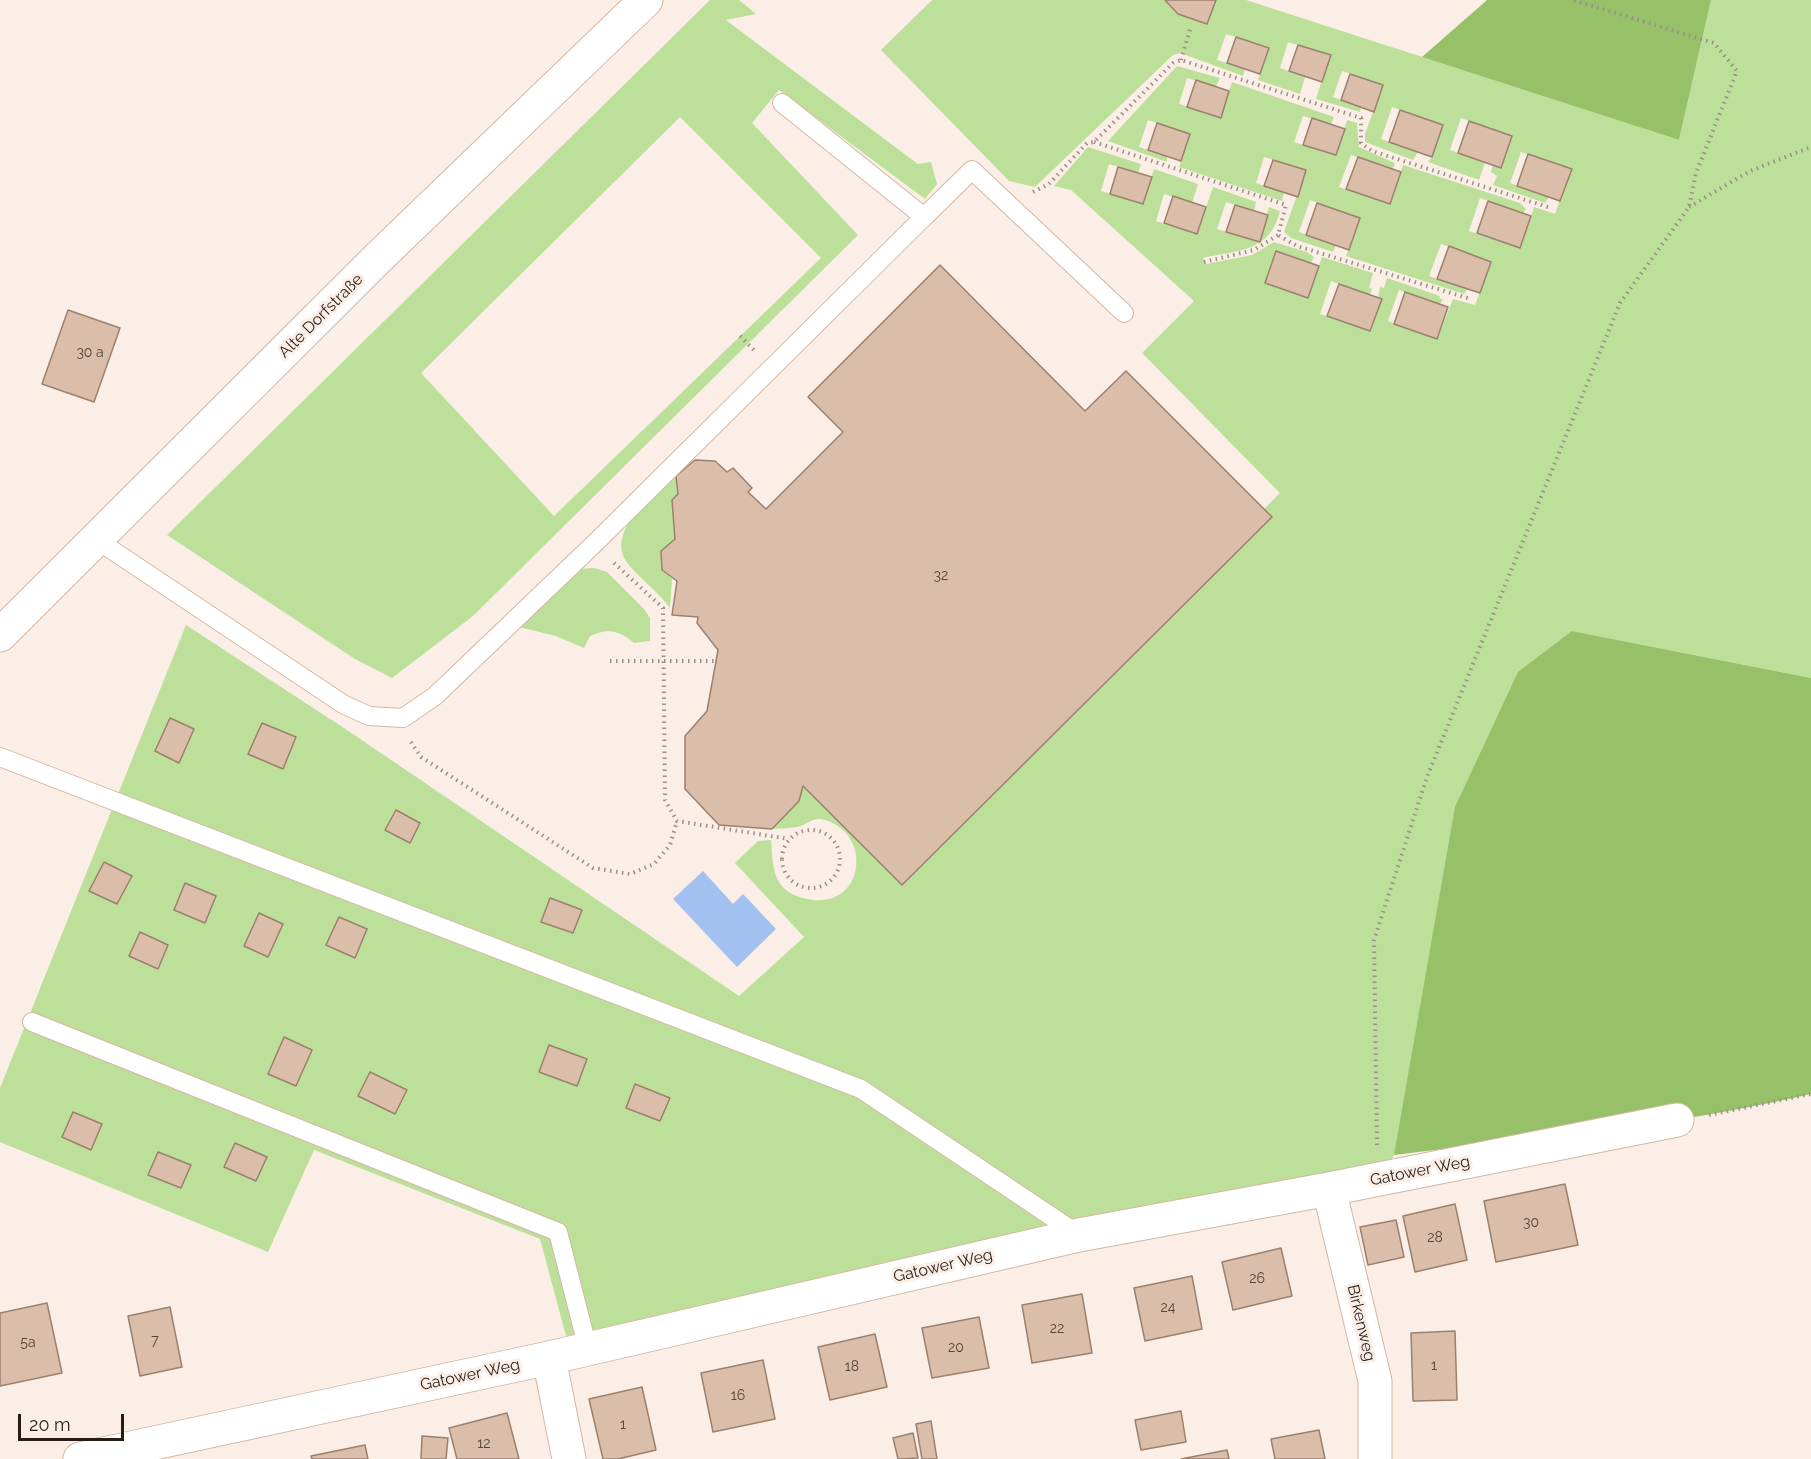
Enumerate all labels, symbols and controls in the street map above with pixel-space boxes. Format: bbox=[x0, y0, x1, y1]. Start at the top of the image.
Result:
street label: Alte Dorfstraße bbox=[275, 270, 367, 362]
house number: 30 a bbox=[76, 345, 104, 361]
house number: 32 bbox=[934, 568, 948, 584]
street label: Gatower Weg bbox=[1368, 1152, 1472, 1190]
house number: 30 bbox=[1523, 1215, 1539, 1231]
house number: 28 bbox=[1427, 1230, 1443, 1246]
street label: Gatower Weg bbox=[891, 1245, 995, 1287]
house number: 26 bbox=[1249, 1271, 1265, 1287]
street label: Birkenweg bbox=[1343, 1283, 1379, 1363]
house number: 24 bbox=[1161, 1300, 1175, 1316]
house number: 22 bbox=[1050, 1321, 1064, 1337]
house number: 7 bbox=[151, 1333, 159, 1349]
house number: 5a bbox=[20, 1335, 36, 1351]
house number: 20 bbox=[948, 1340, 964, 1356]
street label: Gatower Weg bbox=[418, 1355, 522, 1395]
house number: 1 bbox=[1431, 1358, 1437, 1374]
house number: 18 bbox=[845, 1359, 859, 1375]
house number: 16 bbox=[731, 1388, 745, 1404]
scale bar bbox=[21, 1402, 128, 1440]
text: 20 m bbox=[29, 1414, 71, 1435]
house number: 1 bbox=[620, 1417, 626, 1433]
house number: 12 bbox=[477, 1436, 491, 1452]

